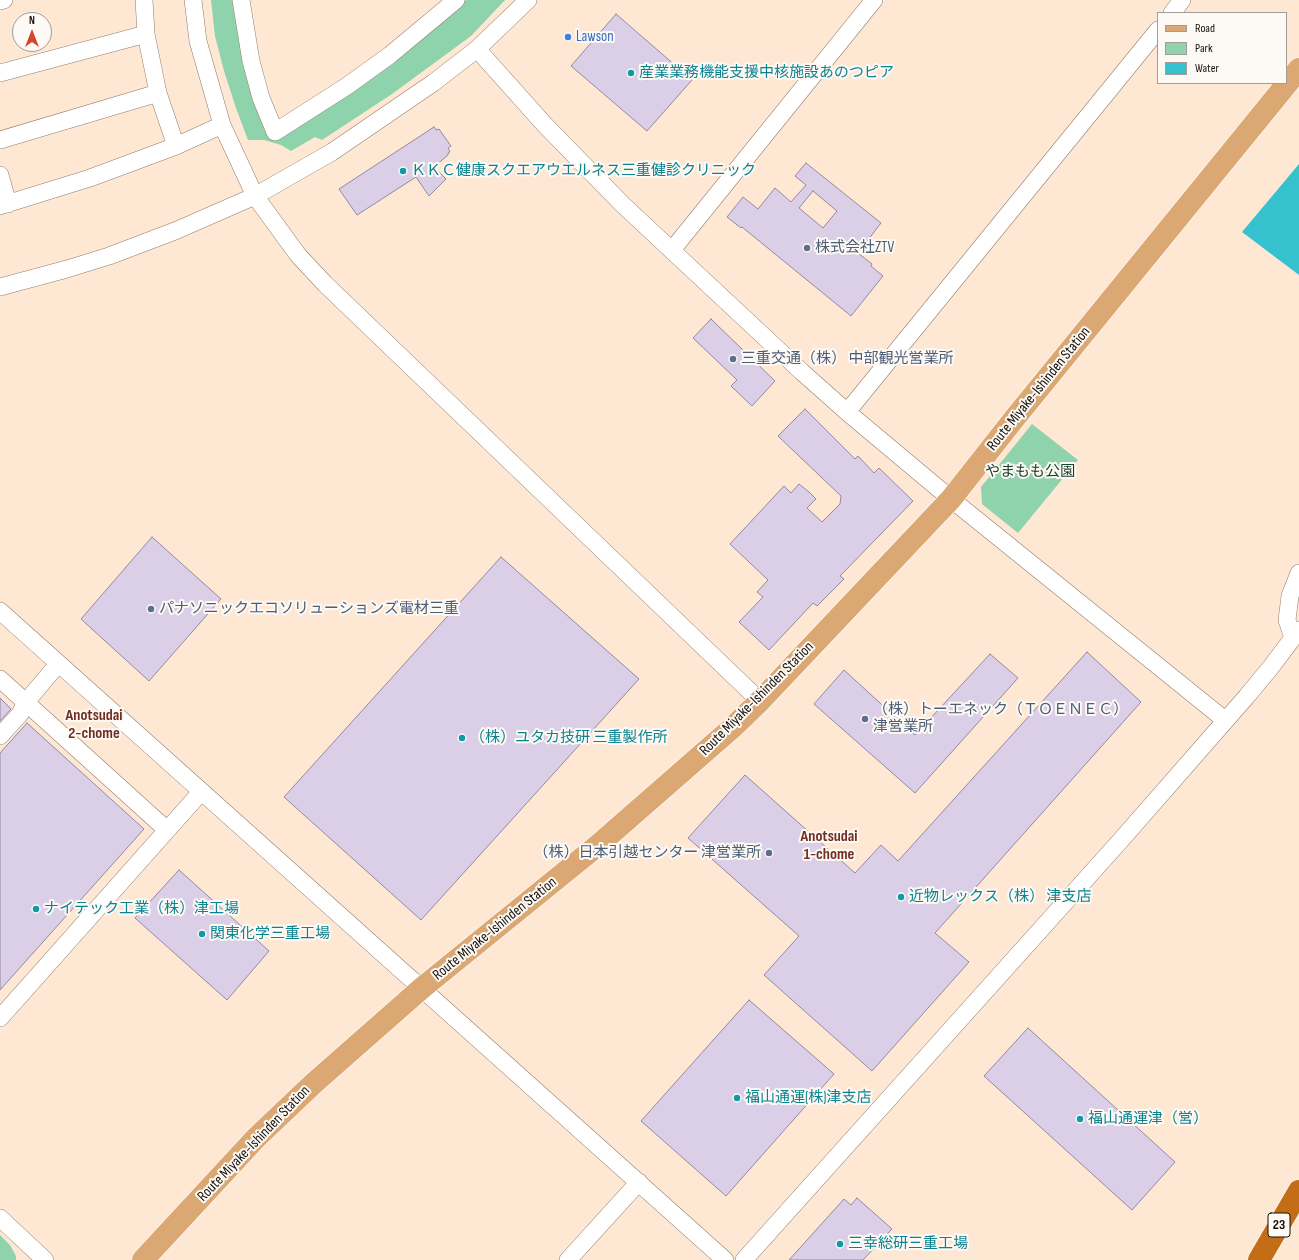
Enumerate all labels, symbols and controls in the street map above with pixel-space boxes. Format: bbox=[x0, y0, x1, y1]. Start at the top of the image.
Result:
north arrow bbox=[12, 12, 52, 52]
legend bbox=[1157, 12, 1287, 84]
text: N bbox=[29, 14, 35, 27]
text: Road bbox=[1195, 21, 1215, 36]
place label: Lawson bbox=[576, 28, 614, 46]
marker: Lawson bbox=[563, 32, 573, 42]
text: Park bbox=[1195, 41, 1213, 56]
text: Water bbox=[1195, 61, 1219, 76]
place label: 産業業務機能支援中核施設あのつピア bbox=[639, 64, 894, 82]
marker: 産業業務機能支援中核施設あのつピア bbox=[626, 68, 636, 78]
place label: ＫＫＣ健康スクエアウエルネス三重健診クリニック bbox=[411, 162, 756, 180]
marker: ＫＫＣ健康スクエアウエルネス三重健診クリニック bbox=[398, 166, 408, 176]
place label: 株式会社ZTV bbox=[815, 239, 894, 257]
marker: 株式会社ZTV bbox=[802, 243, 812, 253]
street label: Route Miyake-Ishinden Station bbox=[984, 323, 1094, 455]
place label: 三重交通（株） 中部観光営業所 bbox=[741, 350, 953, 368]
marker: 三重交通（株） 中部観光営業所 bbox=[728, 354, 738, 364]
park label: やまもも公園 bbox=[985, 463, 1075, 481]
place label: パナソニックエコソリューションズ電材三重 bbox=[159, 600, 459, 618]
marker: パナソニックエコソリューションズ電材三重 bbox=[146, 604, 156, 614]
street label: Route Miyake-Ishinden Station bbox=[696, 638, 818, 760]
place label: （株）トーエネック（ＴＯＥＮＥＣ） 津営業所 bbox=[873, 701, 1128, 736]
district label: Anotsudai 2-chome bbox=[65, 706, 123, 744]
marker: （株）トーエネック（ＴＯＥＮＥＣ） 津営業所 bbox=[860, 714, 870, 724]
place label: （株）ユタカ技研 三重製作所 bbox=[470, 729, 667, 747]
marker: （株）ユタカ技研 三重製作所 bbox=[457, 733, 467, 743]
district label: Anotsudai 1-chome bbox=[800, 827, 858, 865]
place label: （株）日本引越センター 津営業所 bbox=[534, 844, 761, 862]
marker: （株）日本引越センター 津営業所 bbox=[764, 848, 774, 858]
street label: Route Miyake-Ishinden Station bbox=[429, 874, 561, 984]
place label: 近物レックス（株） 津支店 bbox=[909, 888, 1091, 906]
marker: 近物レックス（株） 津支店 bbox=[896, 892, 906, 902]
place label: ナイテック工業（株）津工場 bbox=[44, 900, 239, 918]
marker: ナイテック工業（株）津工場 bbox=[31, 904, 41, 914]
place label: 関東化学三重工場 bbox=[210, 925, 330, 943]
marker: 関東化学三重工場 bbox=[197, 929, 207, 939]
street label: Route Miyake-Ishinden Station bbox=[194, 1082, 314, 1206]
place label: 福山通運(株)津支店 bbox=[745, 1089, 871, 1107]
marker: 福山通運(株)津支店 bbox=[732, 1093, 742, 1103]
place label: 福山通運津（営） bbox=[1088, 1110, 1208, 1128]
marker: 福山通運津（営） bbox=[1075, 1114, 1085, 1124]
road number: 23 bbox=[1268, 1213, 1290, 1237]
place label: 三幸総研三重工場 bbox=[848, 1235, 968, 1253]
marker: 三幸総研三重工場 bbox=[835, 1239, 845, 1249]

